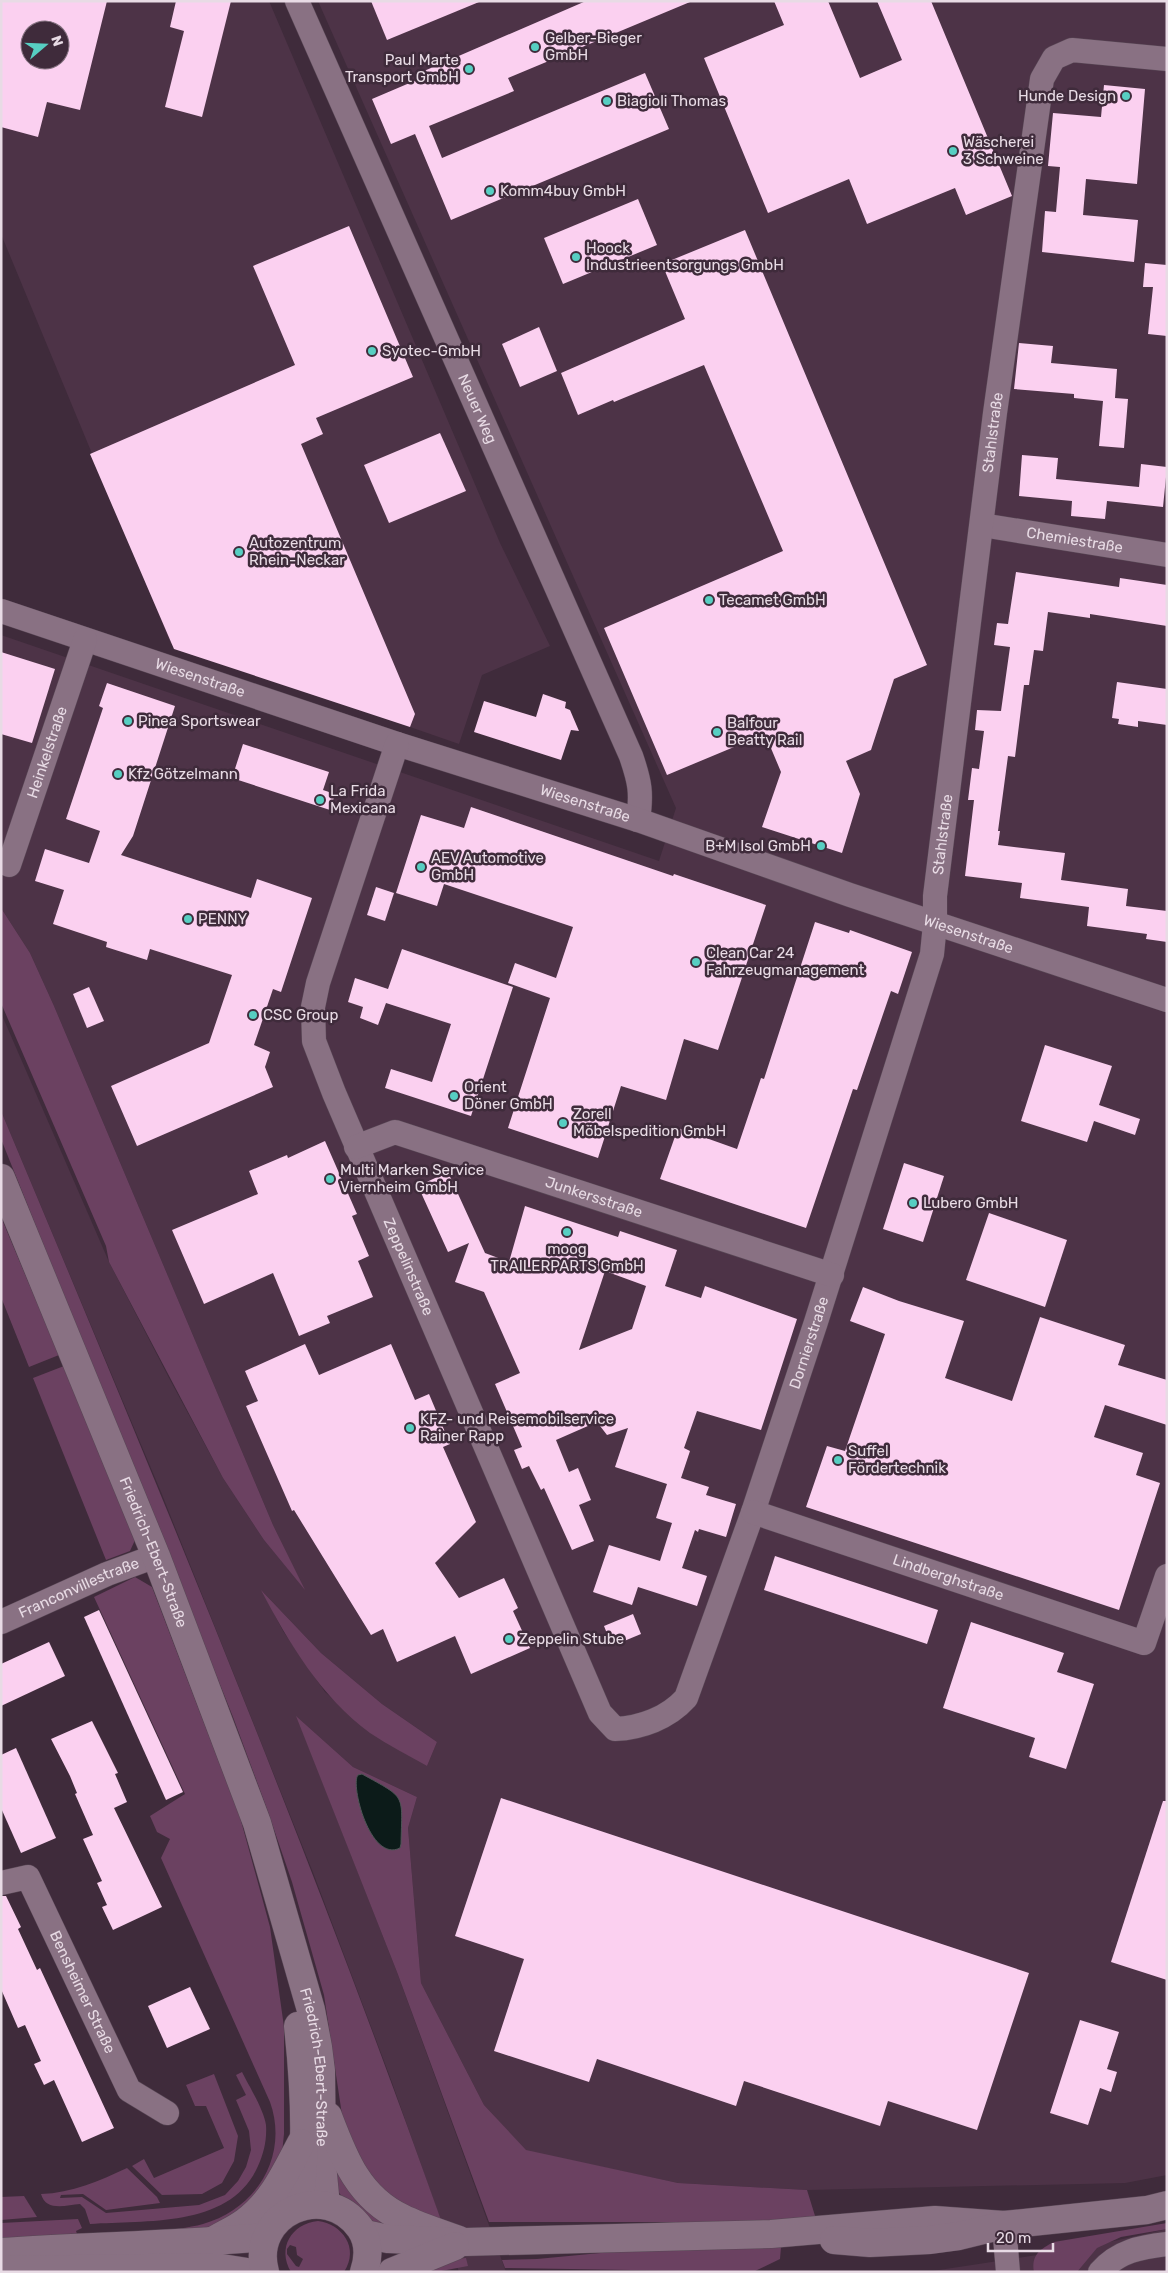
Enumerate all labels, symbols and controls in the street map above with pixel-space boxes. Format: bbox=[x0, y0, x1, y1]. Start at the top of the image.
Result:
north arrow bbox=[20, 20, 70, 70]
place label: Gelber-Bieger GmbH bbox=[545, 29, 642, 64]
text: N bbox=[47, 33, 66, 48]
marker: Gelber-Bieger GmbH bbox=[529, 41, 541, 53]
place label: Paul Marte Transport GmbH bbox=[345, 51, 459, 86]
marker: Paul Marte Transport GmbH bbox=[463, 63, 475, 75]
place label: Hunde Design bbox=[1018, 87, 1116, 105]
marker: Hunde Design bbox=[1120, 90, 1132, 102]
place label: Biagioli Thomas bbox=[617, 92, 726, 110]
marker: Biagioli Thomas bbox=[601, 95, 613, 107]
place label: Wäscherei 3 Schweine bbox=[963, 133, 1044, 168]
marker: Wäscherei 3 Schweine bbox=[947, 145, 959, 157]
place label: Komm4buy GmbH bbox=[500, 182, 626, 200]
marker: Komm4buy GmbH bbox=[484, 185, 496, 197]
place label: Hoock Industrieentsorgungs GmbH bbox=[586, 239, 784, 274]
marker: Hoock Industrieentsorgungs GmbH bbox=[570, 251, 582, 263]
place label: Syotec-GmbH bbox=[382, 342, 481, 360]
marker: Syotec-GmbH bbox=[366, 345, 378, 357]
street label: Neuer Weg bbox=[454, 371, 501, 446]
street label: Stahlstraße bbox=[979, 391, 1007, 474]
street label: Chemiestraße bbox=[1025, 523, 1124, 557]
place label: Autozentrum Rhein-Neckar bbox=[249, 534, 345, 569]
marker: Autozentrum Rhein-Neckar bbox=[233, 546, 245, 558]
place label: Tecamet GmbH bbox=[719, 591, 826, 609]
marker: Tecamet GmbH bbox=[703, 594, 715, 606]
street label: Wiesenstraße bbox=[153, 654, 247, 701]
street label: Heinkelstraße bbox=[23, 704, 71, 801]
place label: Pinea Sportswear bbox=[138, 712, 261, 730]
place label: Balfour Beatty Rail bbox=[727, 714, 802, 749]
marker: Pinea Sportswear bbox=[122, 715, 134, 727]
marker: Balfour Beatty Rail bbox=[711, 726, 723, 738]
place label: Kfz Götzelmann bbox=[128, 765, 238, 783]
marker: Kfz Götzelmann bbox=[112, 768, 124, 780]
street label: Wiesenstraße bbox=[538, 781, 633, 826]
place label: La Frida Mexicana bbox=[330, 782, 396, 817]
street label: Stahlstraße bbox=[929, 793, 957, 876]
marker: La Frida Mexicana bbox=[314, 794, 326, 806]
place label: B+M Isol GmbH bbox=[705, 837, 811, 855]
marker: B+M Isol GmbH bbox=[815, 840, 827, 852]
place label: AEV Automotive GmbH bbox=[431, 849, 544, 884]
marker: AEV Automotive GmbH bbox=[415, 861, 427, 873]
place label: PENNY bbox=[198, 910, 248, 928]
street label: Wiesenstraße bbox=[921, 911, 1016, 958]
marker: PENNY bbox=[182, 913, 194, 925]
place label: Clean Car 24 Fahrzeugmanagement bbox=[706, 944, 864, 979]
marker: Clean Car 24 Fahrzeugmanagement bbox=[690, 956, 702, 968]
place label: CSC Group bbox=[263, 1006, 338, 1024]
marker: CSC Group bbox=[247, 1009, 259, 1021]
place label: Orient Döner GmbH bbox=[464, 1078, 553, 1113]
marker: Orient Döner GmbH bbox=[448, 1090, 460, 1102]
place label: Zorell Möbelspedition GmbH bbox=[573, 1105, 726, 1140]
marker: Zorell Möbelspedition GmbH bbox=[557, 1117, 569, 1129]
place label: Multi Marken Service Viernheim GmbH bbox=[340, 1161, 484, 1196]
marker: Multi Marken Service Viernheim GmbH bbox=[324, 1173, 336, 1185]
street label: Junkersstraße bbox=[543, 1173, 645, 1221]
place label: Lubero GmbH bbox=[923, 1194, 1019, 1212]
marker: Lubero GmbH bbox=[907, 1197, 919, 1209]
street label: Zeppelinstraße bbox=[380, 1215, 437, 1318]
marker: moog TRAILERPARTS GmbH bbox=[561, 1226, 573, 1238]
place label: moog TRAILERPARTS GmbH bbox=[490, 1240, 644, 1275]
street label: Dornierstraße bbox=[785, 1294, 832, 1391]
place label: KFZ- und Reisemobilservice Rainer Rapp bbox=[420, 1410, 614, 1445]
marker: KFZ- und Reisemobilservice Rainer Rapp bbox=[404, 1422, 416, 1434]
place label: Suffel Fördertechnik bbox=[848, 1442, 946, 1477]
marker: Suffel Fördertechnik bbox=[832, 1454, 844, 1466]
street label: Friedrich-Ebert-Straße bbox=[116, 1474, 191, 1630]
street label: Lindberghstraße bbox=[891, 1551, 1006, 1604]
street label: Franconvillestraße bbox=[16, 1554, 141, 1622]
place label: Zeppelin Stube bbox=[519, 1630, 624, 1648]
marker: Zeppelin Stube bbox=[503, 1633, 515, 1645]
street label: Bensheimer Straße bbox=[46, 1928, 119, 2056]
street label: Friedrich-Ebert-Straße bbox=[296, 1986, 331, 2147]
scale bar bbox=[988, 2220, 1053, 2252]
text: 20 m bbox=[996, 2229, 1031, 2247]

